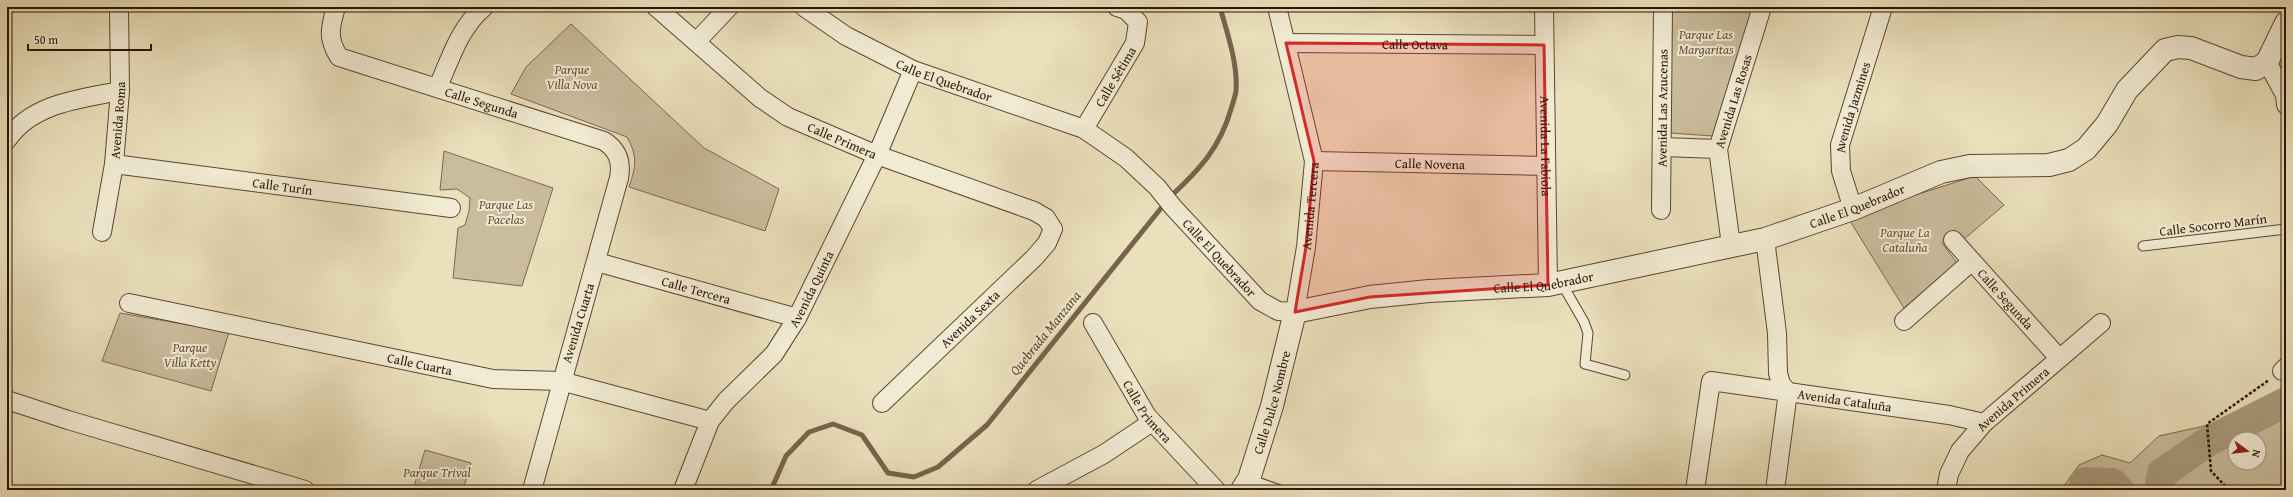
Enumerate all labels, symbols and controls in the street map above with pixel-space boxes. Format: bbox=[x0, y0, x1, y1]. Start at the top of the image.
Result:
park label: Parque Las Margaritas bbox=[1678, 25, 1734, 59]
scale bar bbox=[28, 26, 151, 52]
text: 50 m bbox=[34, 31, 58, 48]
street label: Calle Octava bbox=[1382, 34, 1449, 54]
street label: Calle Sétima bbox=[1090, 42, 1141, 110]
street label: Avenida Las Azucenas bbox=[1652, 49, 1672, 167]
street label: Avenida Las Rosas bbox=[1709, 52, 1756, 151]
street label: Calle El Quebrador bbox=[893, 54, 995, 106]
street label: Avenida Jazmines bbox=[1831, 59, 1875, 154]
park label: Parque Villa Nova bbox=[546, 60, 598, 94]
street label: Avenida Roma bbox=[105, 81, 130, 160]
street label: Calle Segunda bbox=[443, 82, 522, 123]
street label: Avenida La Fabiola bbox=[1536, 96, 1556, 197]
street label: Calle Primera bbox=[805, 117, 881, 164]
street label: Calle Novena bbox=[1395, 153, 1466, 174]
street label: Avenida Tercera bbox=[1296, 161, 1323, 251]
street label: Calle Turín bbox=[251, 173, 314, 199]
street label: Calle El Quebrador bbox=[1807, 179, 1908, 233]
park label: Parque Las Pacelas bbox=[478, 195, 533, 229]
street label: Calle Socorro Marín bbox=[2158, 209, 2268, 241]
street label: Calle El Quebrador bbox=[1179, 214, 1261, 301]
park label: Parque La Cataluña bbox=[1879, 223, 1930, 257]
street label: Avenida Quinta bbox=[784, 247, 838, 331]
street label: Calle Segunda bbox=[1973, 264, 2039, 334]
street label: Calle El Quebrador bbox=[1493, 266, 1596, 297]
street label: Calle Tercera bbox=[660, 271, 734, 309]
street label: Avenida Cuarta bbox=[557, 280, 599, 365]
street label: Avenida Sexta bbox=[936, 285, 1005, 352]
water label: Quebrada Manzana bbox=[1005, 286, 1086, 380]
park label: Parque Villa Ketty bbox=[164, 338, 216, 372]
street label: Calle Cuarta bbox=[386, 348, 455, 380]
street label: Calle Dulce Nombre bbox=[1248, 349, 1295, 456]
street label: Avenida Primera bbox=[1972, 362, 2054, 435]
street label: Calle Primera bbox=[1119, 376, 1177, 447]
street label: Avenida Cataluña bbox=[1796, 384, 1894, 416]
north arrow bbox=[2227, 431, 2267, 471]
text: N bbox=[2248, 448, 2265, 460]
park label: Parque Trival bbox=[402, 463, 471, 482]

